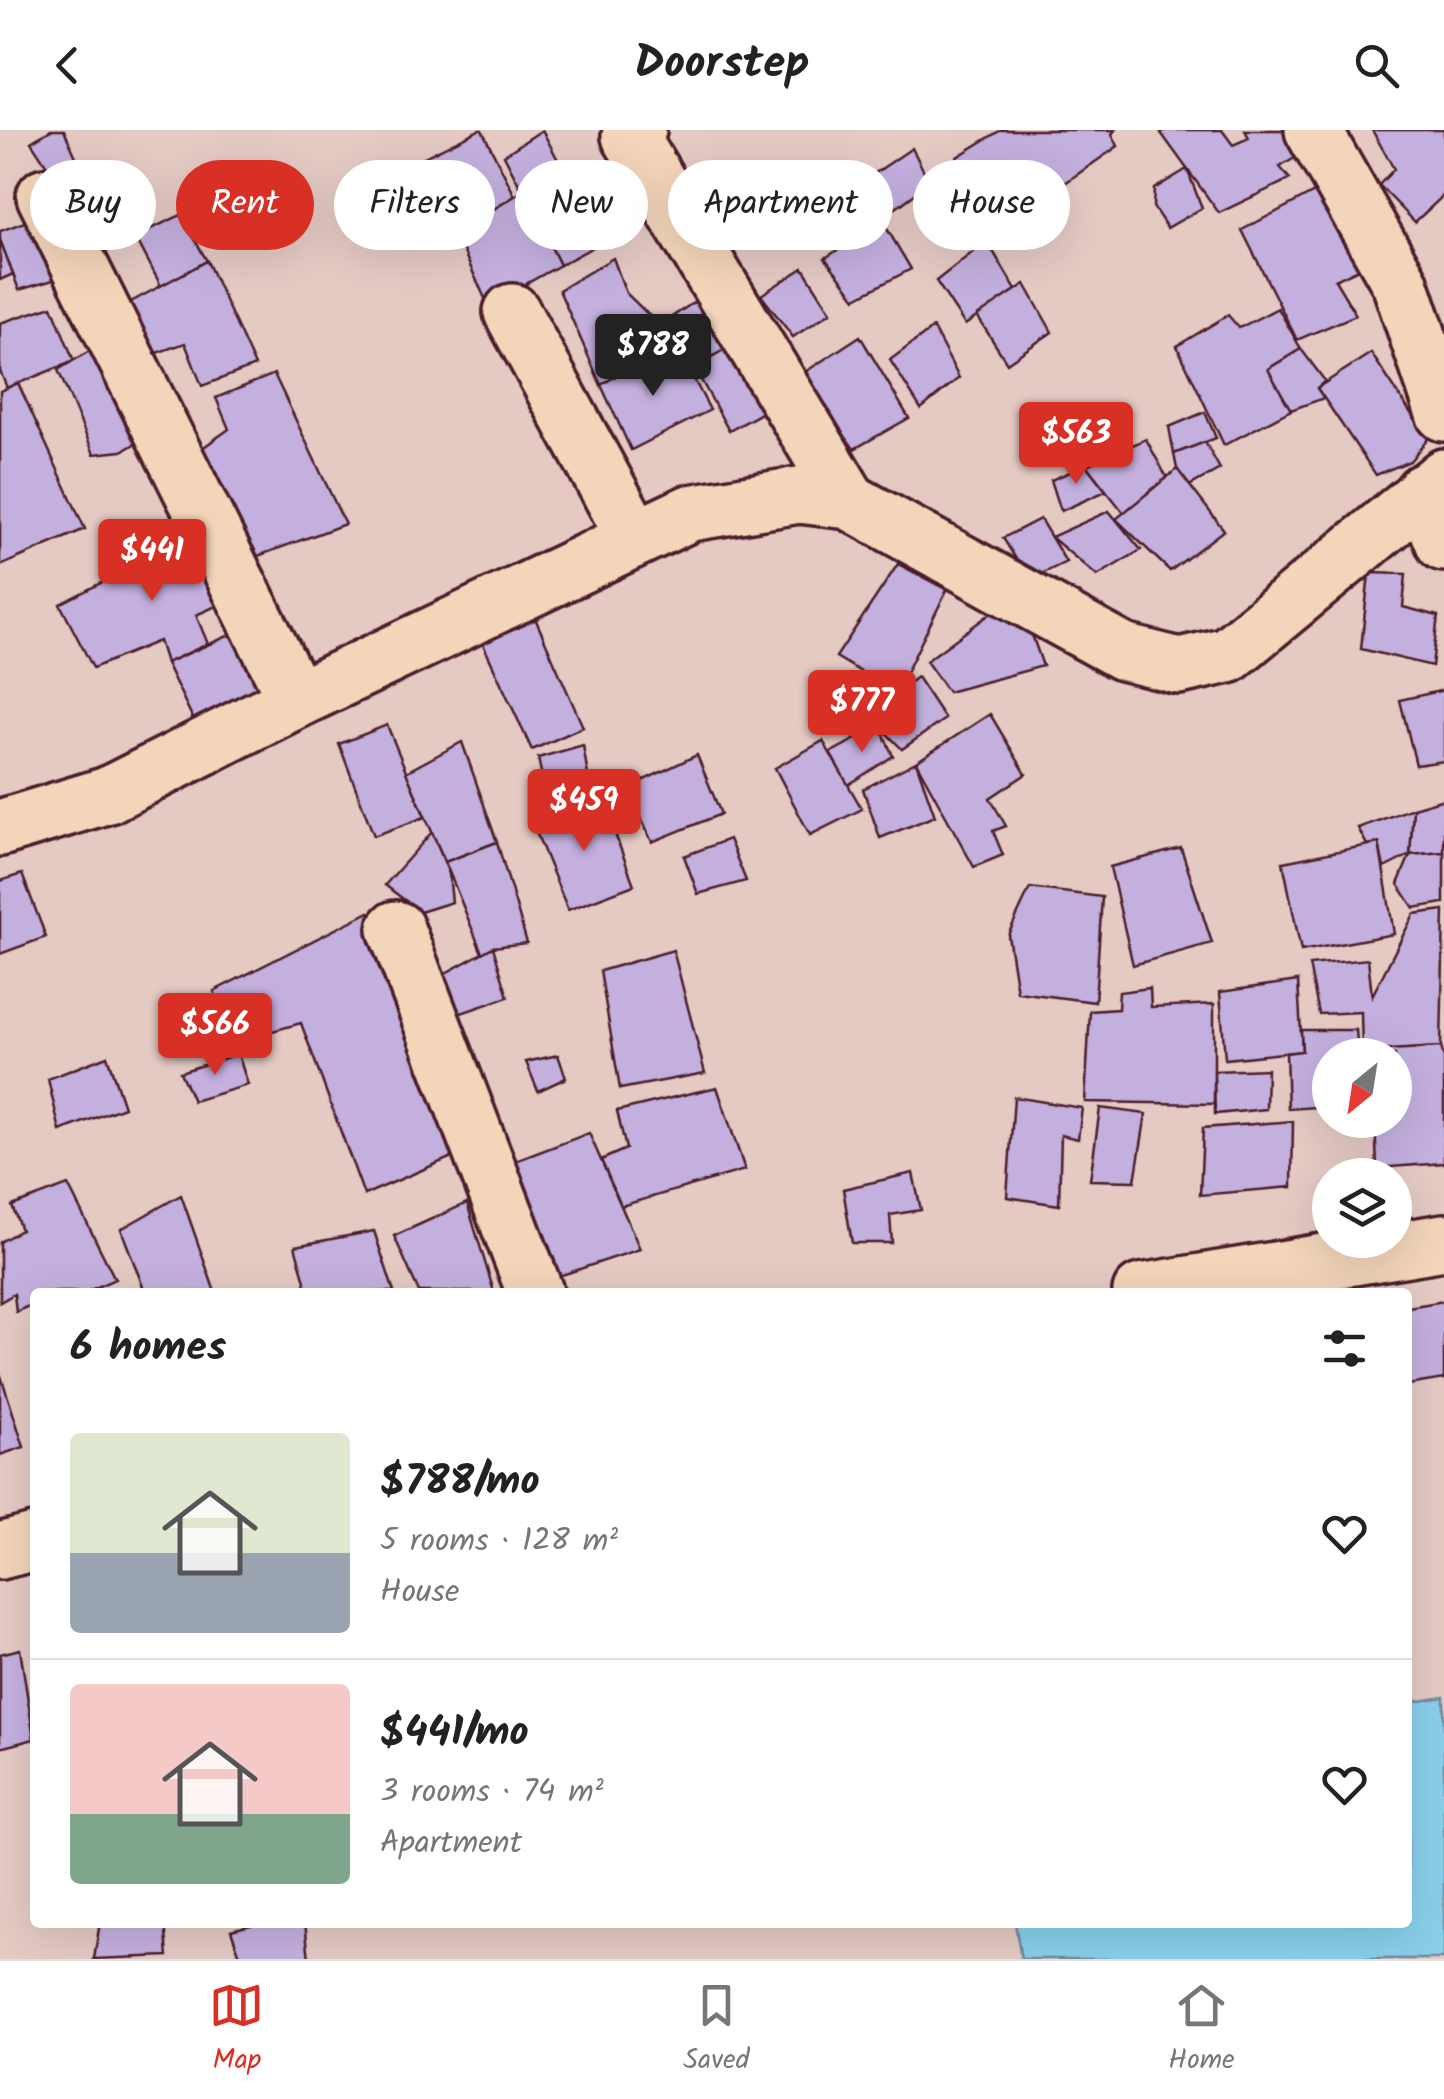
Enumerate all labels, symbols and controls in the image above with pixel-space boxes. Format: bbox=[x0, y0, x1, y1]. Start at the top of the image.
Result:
text: Doorstep bbox=[635, 29, 809, 101]
icon: back bbox=[40, 38, 95, 93]
icon: search bbox=[1349, 38, 1404, 93]
chip: Buy bbox=[30, 160, 156, 250]
chip: Rent bbox=[176, 160, 314, 250]
chip: Filters bbox=[334, 160, 495, 250]
chip: New bbox=[515, 160, 648, 250]
chip: Apartment bbox=[668, 160, 893, 250]
chip: House bbox=[913, 160, 1070, 250]
pin: $788 bbox=[594, 314, 712, 399]
text: $788 bbox=[617, 321, 689, 372]
pin: $563 bbox=[1017, 402, 1135, 487]
text: $563 bbox=[1041, 409, 1111, 460]
pin: $441 bbox=[93, 519, 211, 604]
text: $441 bbox=[120, 526, 184, 577]
pin: $777 bbox=[803, 670, 921, 755]
text: $777 bbox=[830, 677, 894, 728]
pin: $459 bbox=[525, 769, 643, 854]
text: $459 bbox=[550, 776, 618, 827]
pin: $566 bbox=[156, 993, 274, 1078]
text: $566 bbox=[180, 1000, 250, 1051]
north arrow bbox=[1312, 1038, 1412, 1138]
map controls bbox=[1312, 1038, 1412, 1258]
button: layers bbox=[1312, 1158, 1412, 1258]
text: 6 homes bbox=[70, 1315, 226, 1382]
icon: filters bbox=[1317, 1321, 1372, 1376]
text: $788/mo bbox=[380, 1449, 540, 1516]
icon: home bbox=[150, 1473, 270, 1593]
icon: heart bbox=[1317, 1506, 1372, 1561]
text: 5 rooms · 128 m² bbox=[380, 1516, 618, 1567]
text: House bbox=[380, 1567, 459, 1618]
text: $441/mo bbox=[380, 1700, 529, 1767]
icon: home bbox=[150, 1724, 270, 1844]
icon: heart bbox=[1317, 1757, 1372, 1812]
text: 3 rooms · 74 m² bbox=[380, 1767, 604, 1818]
text: Apartment bbox=[380, 1818, 522, 1869]
tab: Map bbox=[209, 1978, 264, 2083]
tab: Saved bbox=[683, 1978, 750, 2083]
tab: Home bbox=[1168, 1978, 1235, 2083]

